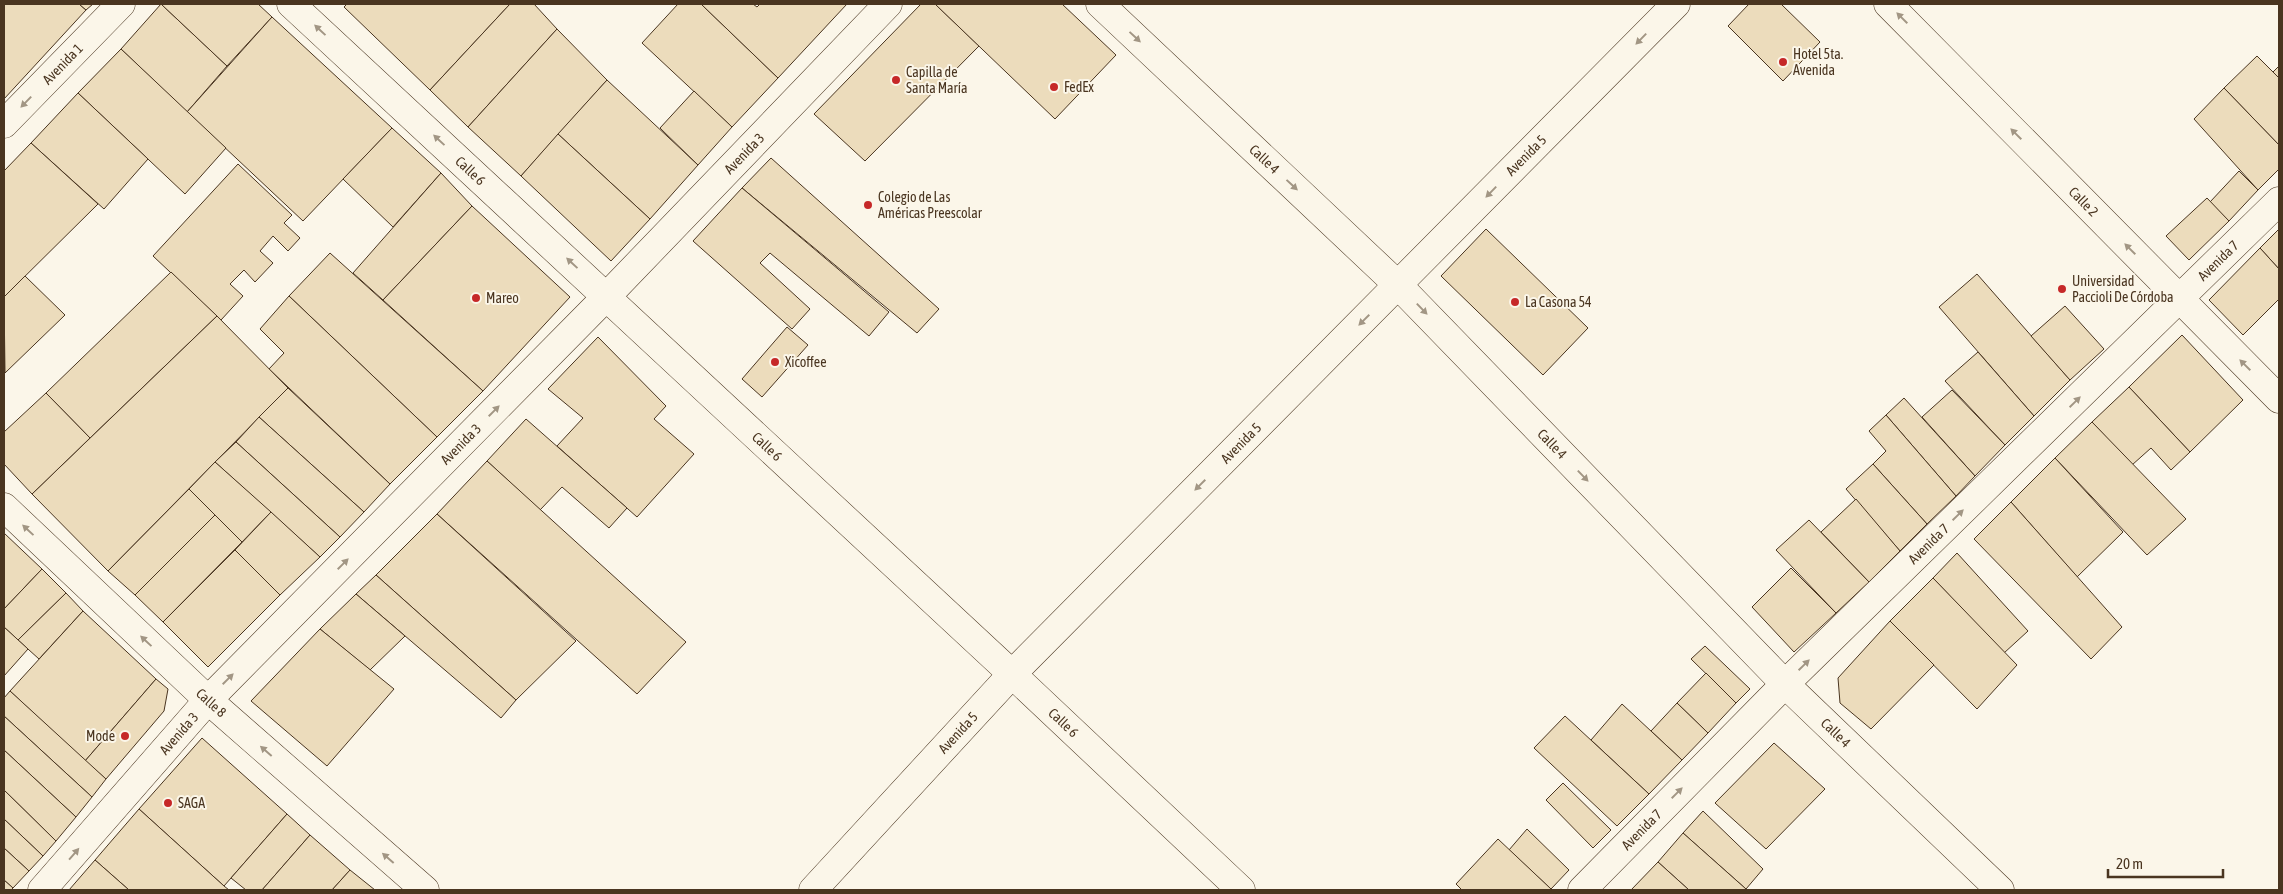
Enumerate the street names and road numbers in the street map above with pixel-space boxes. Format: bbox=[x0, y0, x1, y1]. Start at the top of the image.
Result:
street label: Avenida 1 bbox=[39, 40, 86, 88]
street label: Avenida 3 bbox=[721, 130, 768, 177]
street label: Avenida 5 bbox=[1503, 132, 1550, 179]
street label: Calle 4 bbox=[1246, 141, 1283, 177]
street label: Calle 6 bbox=[452, 153, 489, 189]
street label: Calle 2 bbox=[2066, 184, 2102, 220]
street label: Avenida 7 bbox=[2194, 237, 2242, 284]
street label: Avenida 5 bbox=[1218, 419, 1264, 467]
street label: Avenida 3 bbox=[437, 420, 484, 468]
street label: Calle 4 bbox=[1534, 426, 1570, 462]
street label: Calle 6 bbox=[749, 429, 786, 465]
street label: Avenida 7 bbox=[1905, 520, 1952, 567]
street label: Calle 8 bbox=[193, 685, 230, 721]
street label: Calle 6 bbox=[1045, 705, 1082, 741]
street label: Avenida 3 bbox=[156, 709, 202, 758]
street label: Avenida 5 bbox=[935, 709, 981, 757]
street label: Calle 4 bbox=[1818, 715, 1854, 751]
street label: Avenida 7 bbox=[1618, 806, 1665, 853]

